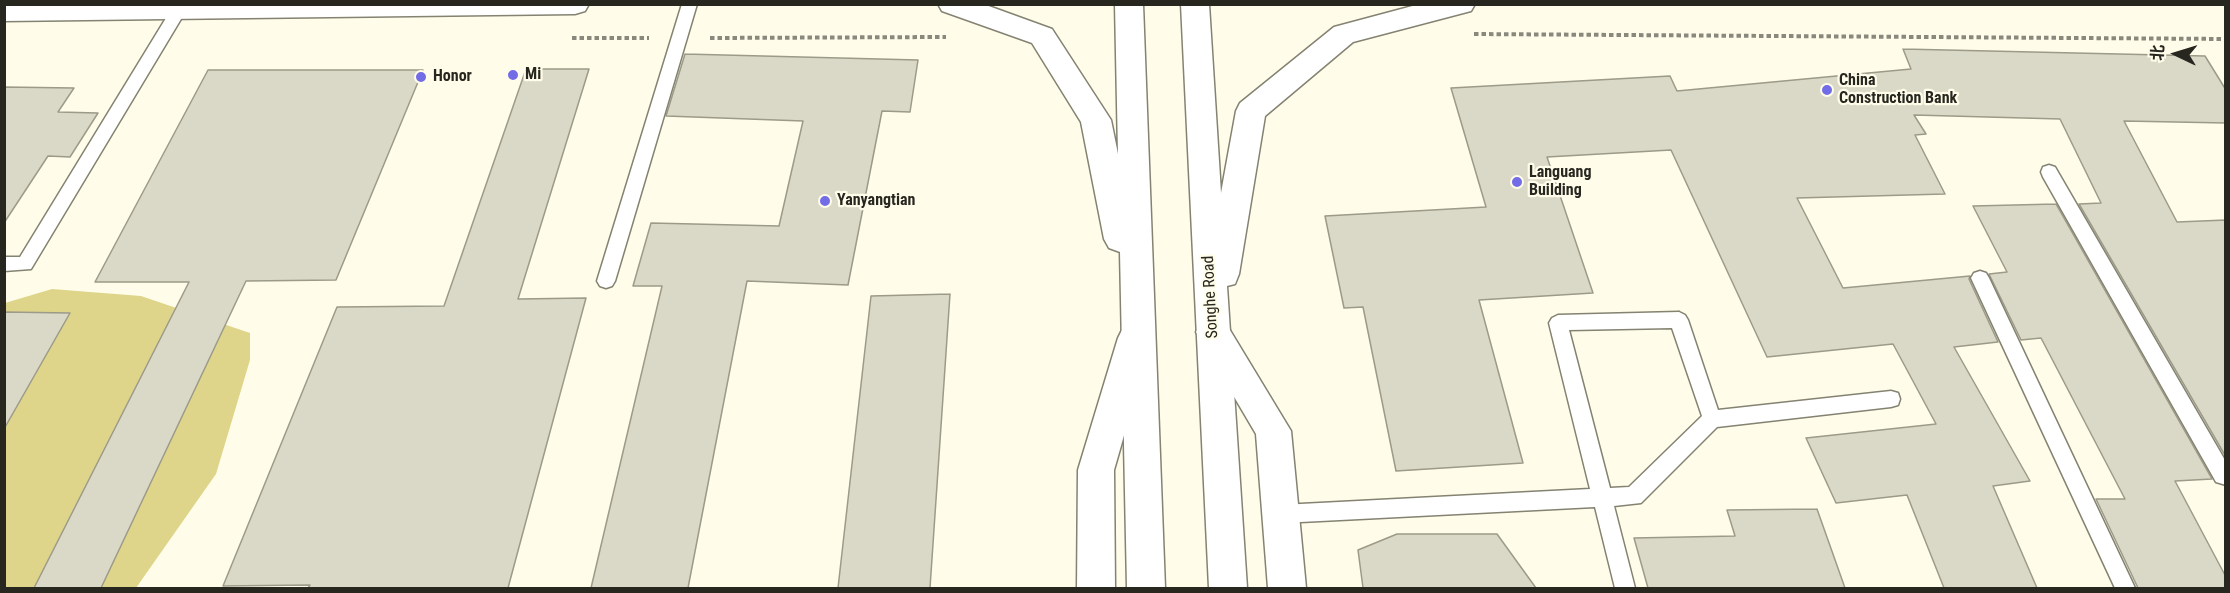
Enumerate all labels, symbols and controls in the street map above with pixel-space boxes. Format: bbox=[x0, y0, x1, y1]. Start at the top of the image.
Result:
north arrow bbox=[2146, 24, 2206, 84]
text: 北 bbox=[2148, 44, 2168, 61]
place label: Mi bbox=[525, 65, 541, 85]
place label: Honor bbox=[433, 67, 472, 87]
marker: Mi bbox=[506, 68, 520, 82]
marker: Honor bbox=[414, 70, 428, 84]
place label: China Construction Bank bbox=[1839, 71, 1957, 109]
marker: China Construction Bank bbox=[1820, 83, 1834, 97]
place label: Languang Building bbox=[1529, 163, 1591, 201]
marker: Languang Building bbox=[1510, 175, 1524, 189]
place label: Yanyangtian bbox=[837, 191, 915, 211]
marker: Yanyangtian bbox=[818, 194, 832, 208]
street label: Songhe Road bbox=[1199, 255, 1223, 339]

